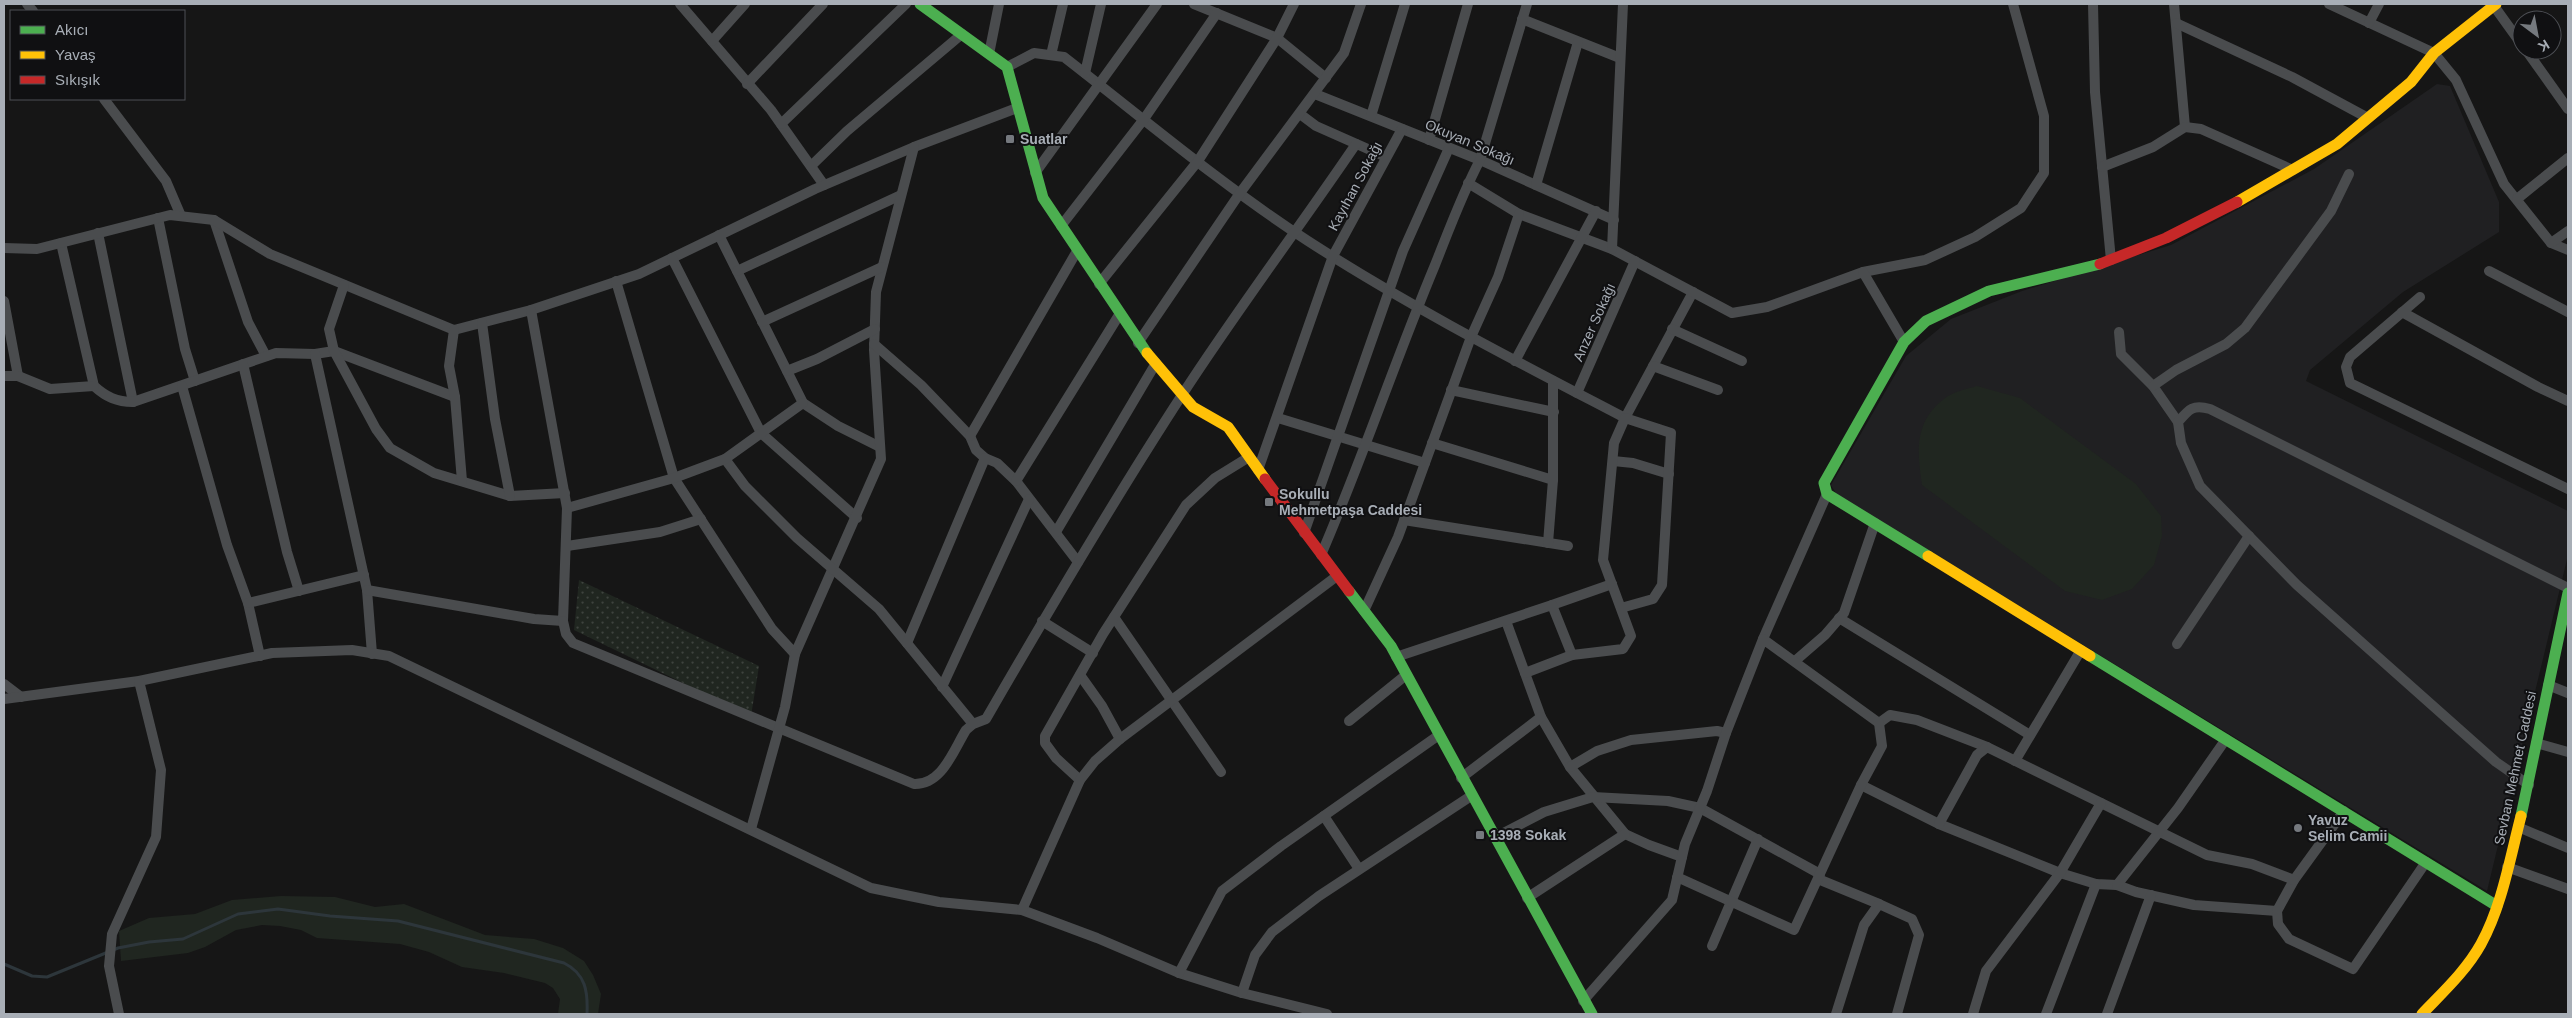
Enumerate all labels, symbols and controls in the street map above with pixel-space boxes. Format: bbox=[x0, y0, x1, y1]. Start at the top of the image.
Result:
legend bbox=[10, 10, 185, 100]
north arrow bbox=[2512, 10, 2562, 60]
text: Akıcı bbox=[55, 21, 88, 38]
text: K bbox=[2535, 37, 2552, 55]
text: Yavaş bbox=[55, 46, 96, 63]
text: Sıkışık bbox=[55, 71, 101, 88]
street label: Okuyan Sokağı bbox=[1423, 116, 1517, 168]
place label: Suatlar bbox=[1020, 131, 1068, 147]
marker: Suatlar bbox=[1004, 133, 1016, 145]
street label: Kayıhan Sokağı bbox=[1325, 139, 1385, 233]
street label: Anzer Sokağı bbox=[1570, 280, 1618, 364]
place label: Sokullu Mehmetpaşa Caddesi bbox=[1279, 486, 1422, 518]
marker: Sokullu Mehmetpaşa Caddesi bbox=[1263, 496, 1275, 508]
street label: Sevban Mehmet Caddesi bbox=[2491, 689, 2539, 847]
place label: Yavuz Selim Camii bbox=[2308, 812, 2387, 844]
marker: Yavuz Selim Camii bbox=[2292, 822, 2304, 834]
place label: 1398 Sokak bbox=[1490, 827, 1566, 843]
marker: 1398 Sokak bbox=[1474, 829, 1486, 841]

